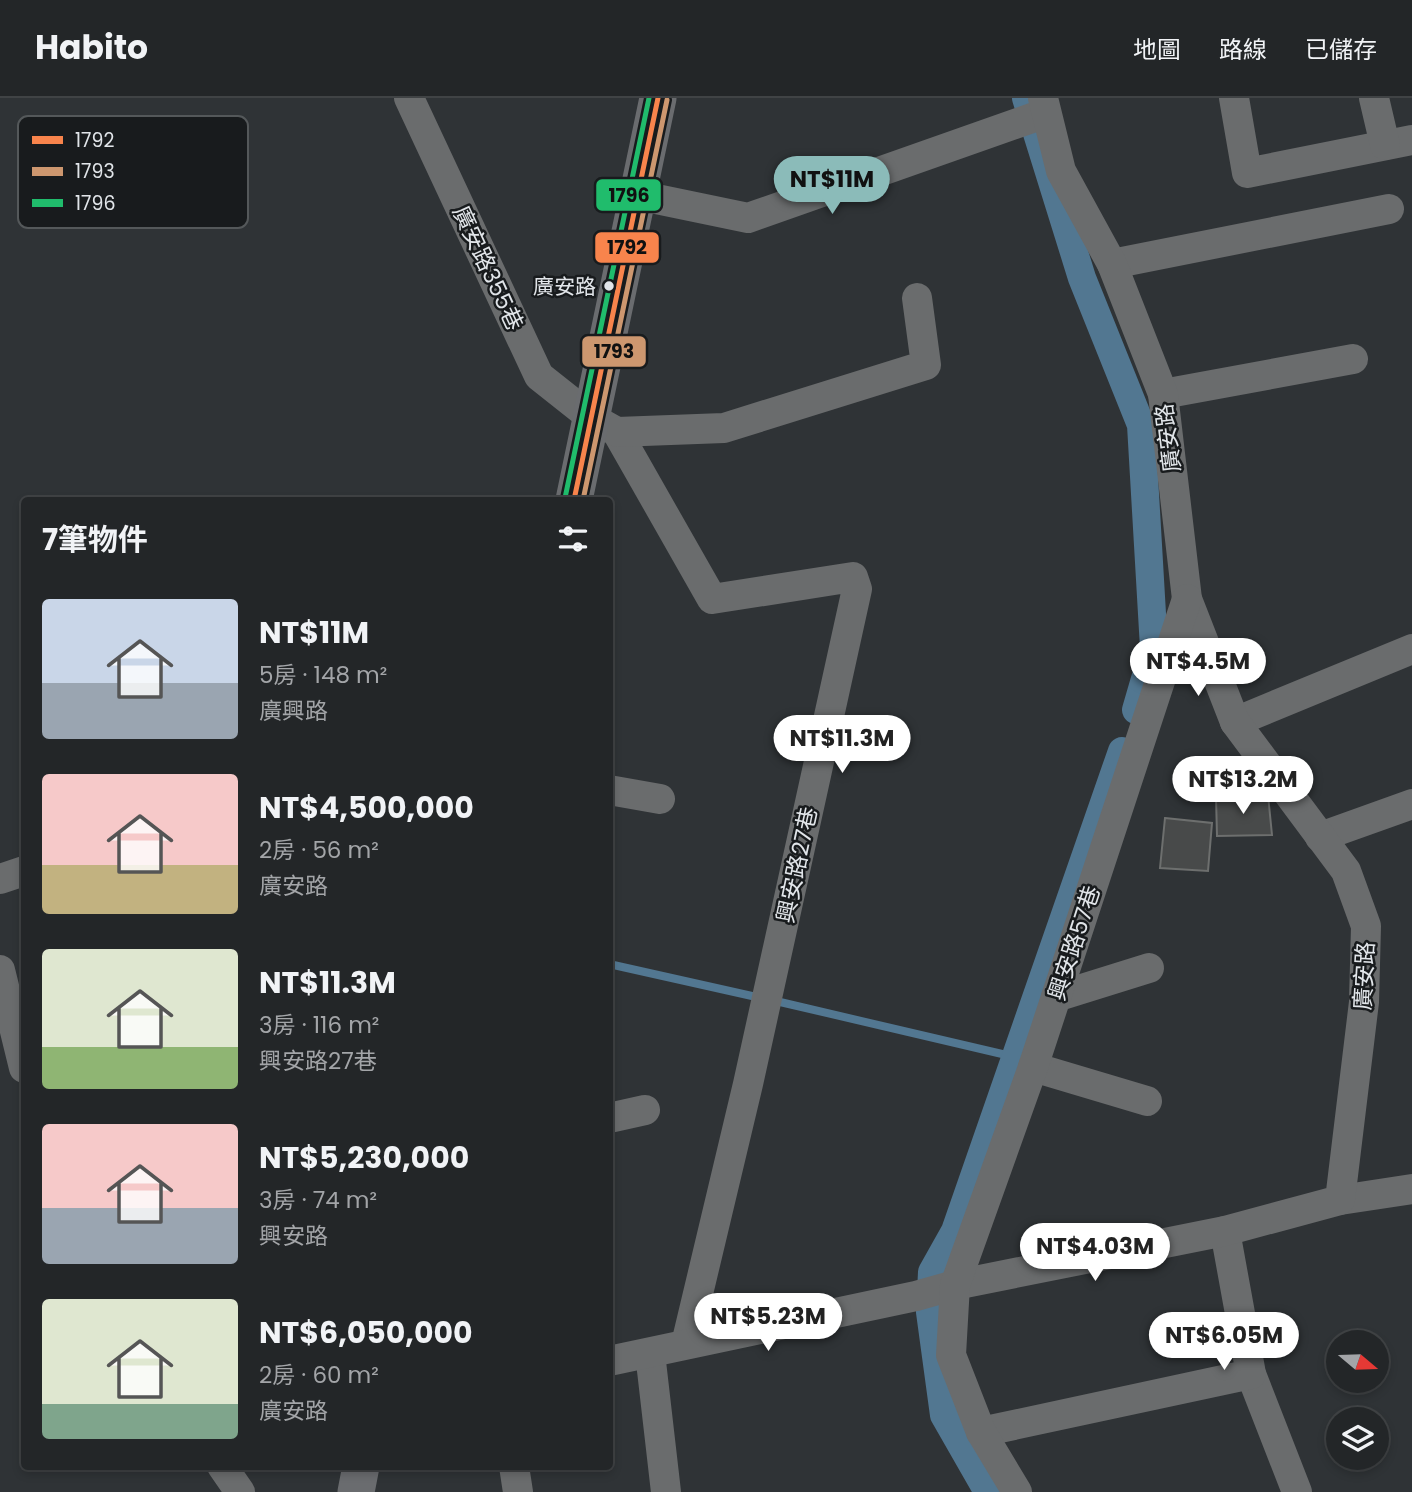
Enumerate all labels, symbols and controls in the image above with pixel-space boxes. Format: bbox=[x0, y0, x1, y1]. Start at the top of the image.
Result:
text: Habito bbox=[35, 24, 148, 71]
text: 地圖 bbox=[1133, 33, 1181, 66]
text: 路線 bbox=[1219, 33, 1267, 66]
text: 已儲存 bbox=[1305, 33, 1377, 66]
legend bbox=[18, 116, 248, 228]
text: 1792 bbox=[75, 127, 114, 154]
pin: NT$11M bbox=[775, 156, 889, 216]
text: 1793 bbox=[75, 158, 115, 185]
text: NT$11M bbox=[790, 163, 874, 195]
line badge: 1796 bbox=[595, 178, 662, 212]
text: 1796 bbox=[608, 182, 650, 209]
text: 1796 bbox=[75, 190, 116, 217]
street label: 廣安路355巷 bbox=[445, 200, 531, 336]
line badge: 1792 bbox=[594, 231, 660, 264]
text: 1792 bbox=[607, 234, 647, 261]
place label: 廣安路 bbox=[533, 272, 596, 301]
marker: 廣安路 bbox=[602, 279, 616, 293]
line badge: 1793 bbox=[581, 335, 647, 368]
text: 1793 bbox=[594, 338, 634, 365]
street label: 廣安路 bbox=[1148, 402, 1188, 474]
text: 7筆物件 bbox=[42, 518, 148, 561]
icon: filters bbox=[554, 520, 592, 558]
text: NT$11M bbox=[259, 611, 369, 654]
icon: home bbox=[98, 627, 182, 711]
pin: NT$4.5M bbox=[1133, 638, 1263, 698]
text: NT$4.5M bbox=[1146, 645, 1250, 677]
text: 5房 · 148 m² bbox=[259, 659, 387, 691]
text: 廣興路 bbox=[259, 695, 328, 727]
pin: NT$11.3M bbox=[770, 716, 914, 775]
text: NT$11.3M bbox=[790, 722, 894, 754]
pin: NT$13.2M bbox=[1171, 756, 1315, 816]
text: NT$13.2M bbox=[1188, 763, 1298, 795]
text: NT$4,500,000 bbox=[259, 786, 474, 829]
icon: home bbox=[98, 802, 182, 886]
street label: 興安路27巷 bbox=[769, 804, 825, 926]
text: 2房 · 56 m² bbox=[259, 834, 379, 866]
text: 廣安路 bbox=[259, 870, 328, 902]
street label: 興安路57巷 bbox=[1040, 881, 1108, 1005]
street label: 廣安路 bbox=[1346, 941, 1382, 1011]
text: NT$11.3M bbox=[259, 961, 396, 1004]
icon: home bbox=[98, 977, 182, 1061]
text: 3房 · 116 m² bbox=[259, 1009, 379, 1041]
text: 興安路27巷 bbox=[259, 1045, 377, 1077]
text: NT$5,230,000 bbox=[259, 1136, 469, 1179]
icon: home bbox=[98, 1152, 182, 1236]
text: 3房 · 74 m² bbox=[259, 1184, 377, 1216]
text: 興安路 bbox=[259, 1220, 328, 1252]
pin: NT$4.03M bbox=[1023, 1224, 1167, 1283]
text: NT$4.03M bbox=[1036, 1230, 1154, 1262]
pin: NT$5.23M bbox=[696, 1294, 840, 1353]
text: NT$5.23M bbox=[710, 1300, 826, 1332]
text: NT$6,050,000 bbox=[259, 1311, 473, 1354]
pin: NT$6.05M bbox=[1152, 1312, 1296, 1372]
text: NT$6.05M bbox=[1165, 1319, 1283, 1351]
icon: home bbox=[98, 1327, 182, 1411]
north arrow bbox=[1326, 1330, 1390, 1393]
map controls bbox=[1326, 1330, 1389, 1470]
text: 2房 · 60 m² bbox=[259, 1359, 379, 1391]
text: 廣安路 bbox=[259, 1395, 328, 1427]
button: layers bbox=[1326, 1407, 1389, 1470]

